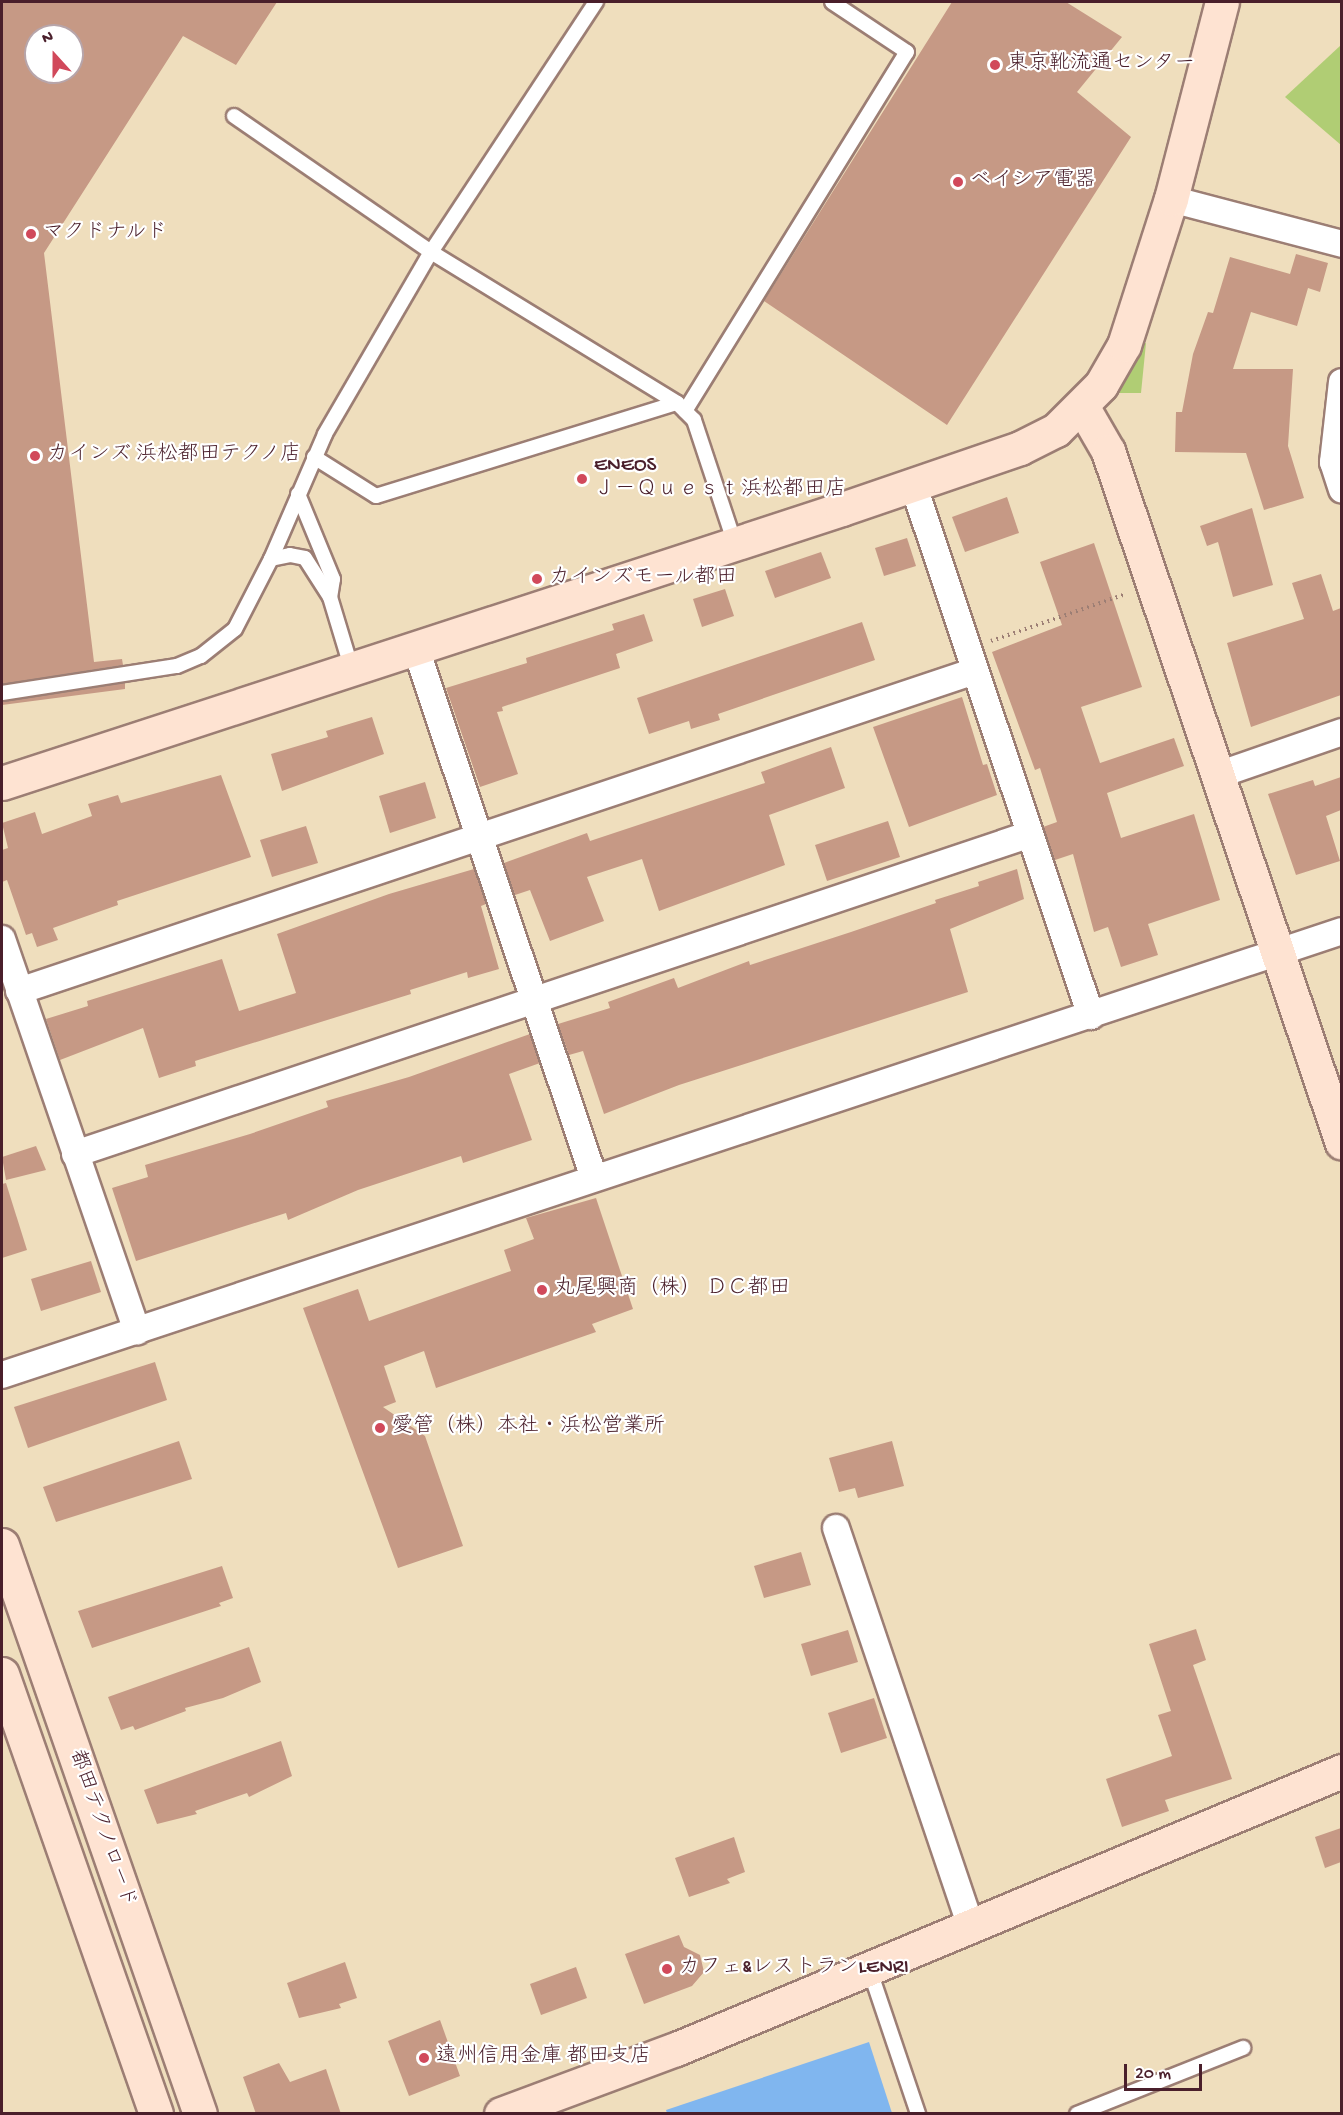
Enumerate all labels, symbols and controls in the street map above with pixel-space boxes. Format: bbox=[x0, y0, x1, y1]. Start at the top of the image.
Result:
north arrow bbox=[24, 24, 84, 84]
text: N bbox=[40, 28, 56, 49]
place label: 東京靴流通センター bbox=[1007, 52, 1196, 78]
marker: 東京靴流通センター bbox=[988, 58, 1002, 72]
place label: ベイシア電器 bbox=[970, 169, 1096, 195]
marker: ベイシア電器 bbox=[951, 175, 965, 189]
place label: マクドナルド bbox=[43, 221, 169, 247]
marker: マクドナルド bbox=[24, 227, 38, 241]
place label: カインズ 浜松都田テクノ店 bbox=[47, 443, 304, 469]
marker: カインズ 浜松都田テクノ店 bbox=[28, 449, 42, 463]
place label: ENEOS Ｊ－Ｑｕｅｓｔ浜松都田店 bbox=[594, 454, 846, 504]
marker: ENEOS Ｊ－Ｑｕｅｓｔ浜松都田店 bbox=[575, 472, 589, 486]
place label: カインズモール都田 bbox=[549, 566, 738, 592]
marker: カインズモール都田 bbox=[530, 572, 544, 586]
place label: 丸尾興商（株） ＤＣ都田 bbox=[554, 1277, 790, 1303]
marker: 丸尾興商（株） ＤＣ都田 bbox=[535, 1283, 549, 1297]
place label: 愛管（株）本社・浜松営業所 bbox=[392, 1415, 665, 1441]
marker: 愛管（株）本社・浜松営業所 bbox=[373, 1421, 387, 1435]
street label: 都田テクノロード bbox=[62, 1745, 140, 1913]
place label: カフェ&レストランLENRI bbox=[679, 1956, 907, 1982]
marker: カフェ&レストランLENRI bbox=[660, 1962, 674, 1976]
place label: 遠州信用金庫 都田支店 bbox=[436, 2045, 651, 2071]
marker: 遠州信用金庫 都田支店 bbox=[417, 2051, 431, 2065]
scale bar bbox=[1127, 2052, 1205, 2090]
text: 20 m bbox=[1135, 2064, 1171, 2085]

